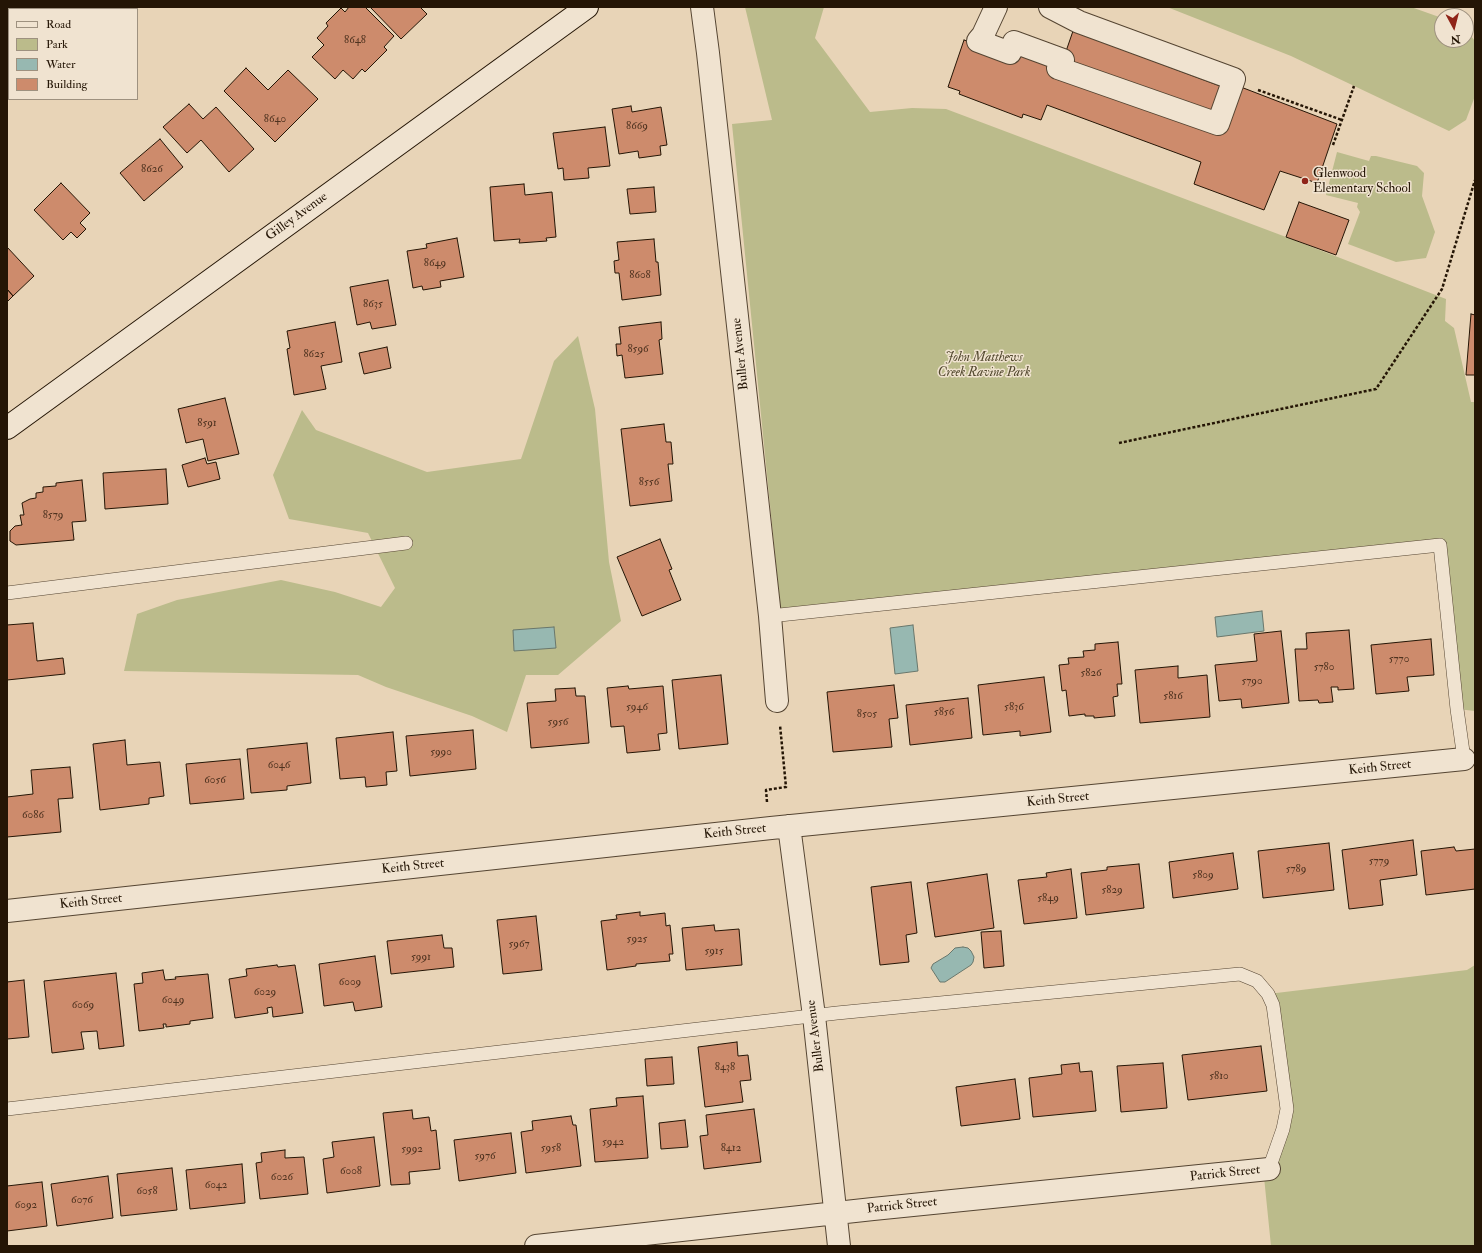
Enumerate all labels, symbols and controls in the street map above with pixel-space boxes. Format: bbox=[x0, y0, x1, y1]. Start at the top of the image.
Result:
legend bbox=[8, 8, 138, 100]
north arrow bbox=[1434, 8, 1474, 48]
text: Road bbox=[46, 17, 71, 32]
text: N bbox=[1450, 32, 1461, 46]
house number: 8648 bbox=[344, 34, 366, 48]
text: Park bbox=[46, 37, 68, 52]
text: Water bbox=[46, 57, 75, 72]
text: Building bbox=[46, 77, 87, 92]
house number: 8640 bbox=[264, 113, 286, 127]
house number: 8669 bbox=[626, 120, 648, 134]
house number: 8626 bbox=[141, 163, 163, 177]
place label: Glenwood Elementary School bbox=[1313, 166, 1411, 197]
marker: Glenwood Elementary School bbox=[1300, 176, 1310, 186]
street label: Gilley Avenue bbox=[263, 189, 331, 245]
house number: 8649 bbox=[424, 257, 446, 271]
house number: 8608 bbox=[629, 269, 651, 283]
house number: 8635 bbox=[363, 298, 383, 312]
street label: Buller Avenue bbox=[729, 317, 753, 391]
house number: 8596 bbox=[627, 343, 649, 357]
house number: 8625 bbox=[303, 348, 325, 362]
park label: John Matthews Creek Ravine Park bbox=[938, 350, 1030, 381]
house number: 8591 bbox=[197, 417, 217, 431]
house number: 8556 bbox=[639, 476, 659, 490]
house number: 8579 bbox=[43, 509, 63, 523]
house number: 5770 bbox=[1389, 653, 1409, 667]
house number: 5780 bbox=[1314, 661, 1334, 675]
house number: 5826 bbox=[1080, 667, 1102, 681]
house number: 5790 bbox=[1241, 675, 1263, 689]
house number: 5816 bbox=[1163, 690, 1183, 704]
house number: 5946 bbox=[626, 701, 648, 715]
house number: 5836 bbox=[1004, 701, 1024, 715]
house number: 5856 bbox=[934, 706, 954, 720]
house number: 8505 bbox=[857, 708, 877, 722]
house number: 5956 bbox=[548, 716, 568, 730]
house number: 5990 bbox=[430, 746, 452, 760]
street label: Keith Street bbox=[1348, 757, 1412, 779]
house number: 6046 bbox=[268, 759, 290, 773]
house number: 6056 bbox=[204, 774, 226, 788]
street label: Keith Street bbox=[1026, 789, 1090, 811]
house number: 6086 bbox=[22, 809, 44, 823]
street label: Keith Street bbox=[703, 821, 767, 843]
house number: 5779 bbox=[1369, 855, 1389, 869]
street label: Keith Street bbox=[381, 856, 445, 878]
house number: 5789 bbox=[1286, 863, 1306, 877]
house number: 5809 bbox=[1192, 869, 1214, 883]
house number: 5829 bbox=[1101, 884, 1123, 898]
street label: Keith Street bbox=[59, 891, 123, 913]
house number: 5849 bbox=[1037, 892, 1059, 906]
house number: 5925 bbox=[627, 933, 647, 947]
house number: 5967 bbox=[508, 938, 530, 952]
house number: 5915 bbox=[704, 945, 724, 959]
house number: 5991 bbox=[411, 951, 431, 965]
house number: 6009 bbox=[339, 976, 361, 990]
house number: 6029 bbox=[254, 986, 276, 1000]
house number: 6049 bbox=[162, 994, 184, 1008]
house number: 6069 bbox=[72, 999, 94, 1013]
street label: Buller Avenue bbox=[804, 999, 828, 1073]
house number: 8438 bbox=[715, 1061, 735, 1075]
house number: 5810 bbox=[1209, 1070, 1229, 1084]
house number: 5942 bbox=[602, 1136, 624, 1150]
house number: 5958 bbox=[541, 1142, 561, 1156]
house number: 8412 bbox=[721, 1142, 741, 1156]
house number: 5992 bbox=[401, 1143, 423, 1157]
house number: 5976 bbox=[474, 1150, 496, 1164]
street label: Patrick Street bbox=[1189, 1163, 1261, 1185]
house number: 6008 bbox=[340, 1165, 362, 1179]
house number: 6026 bbox=[271, 1171, 293, 1185]
house number: 6042 bbox=[205, 1179, 227, 1193]
house number: 6058 bbox=[136, 1185, 158, 1199]
house number: 6076 bbox=[71, 1194, 93, 1208]
street label: Patrick Street bbox=[866, 1195, 938, 1217]
house number: 6092 bbox=[15, 1199, 37, 1213]

